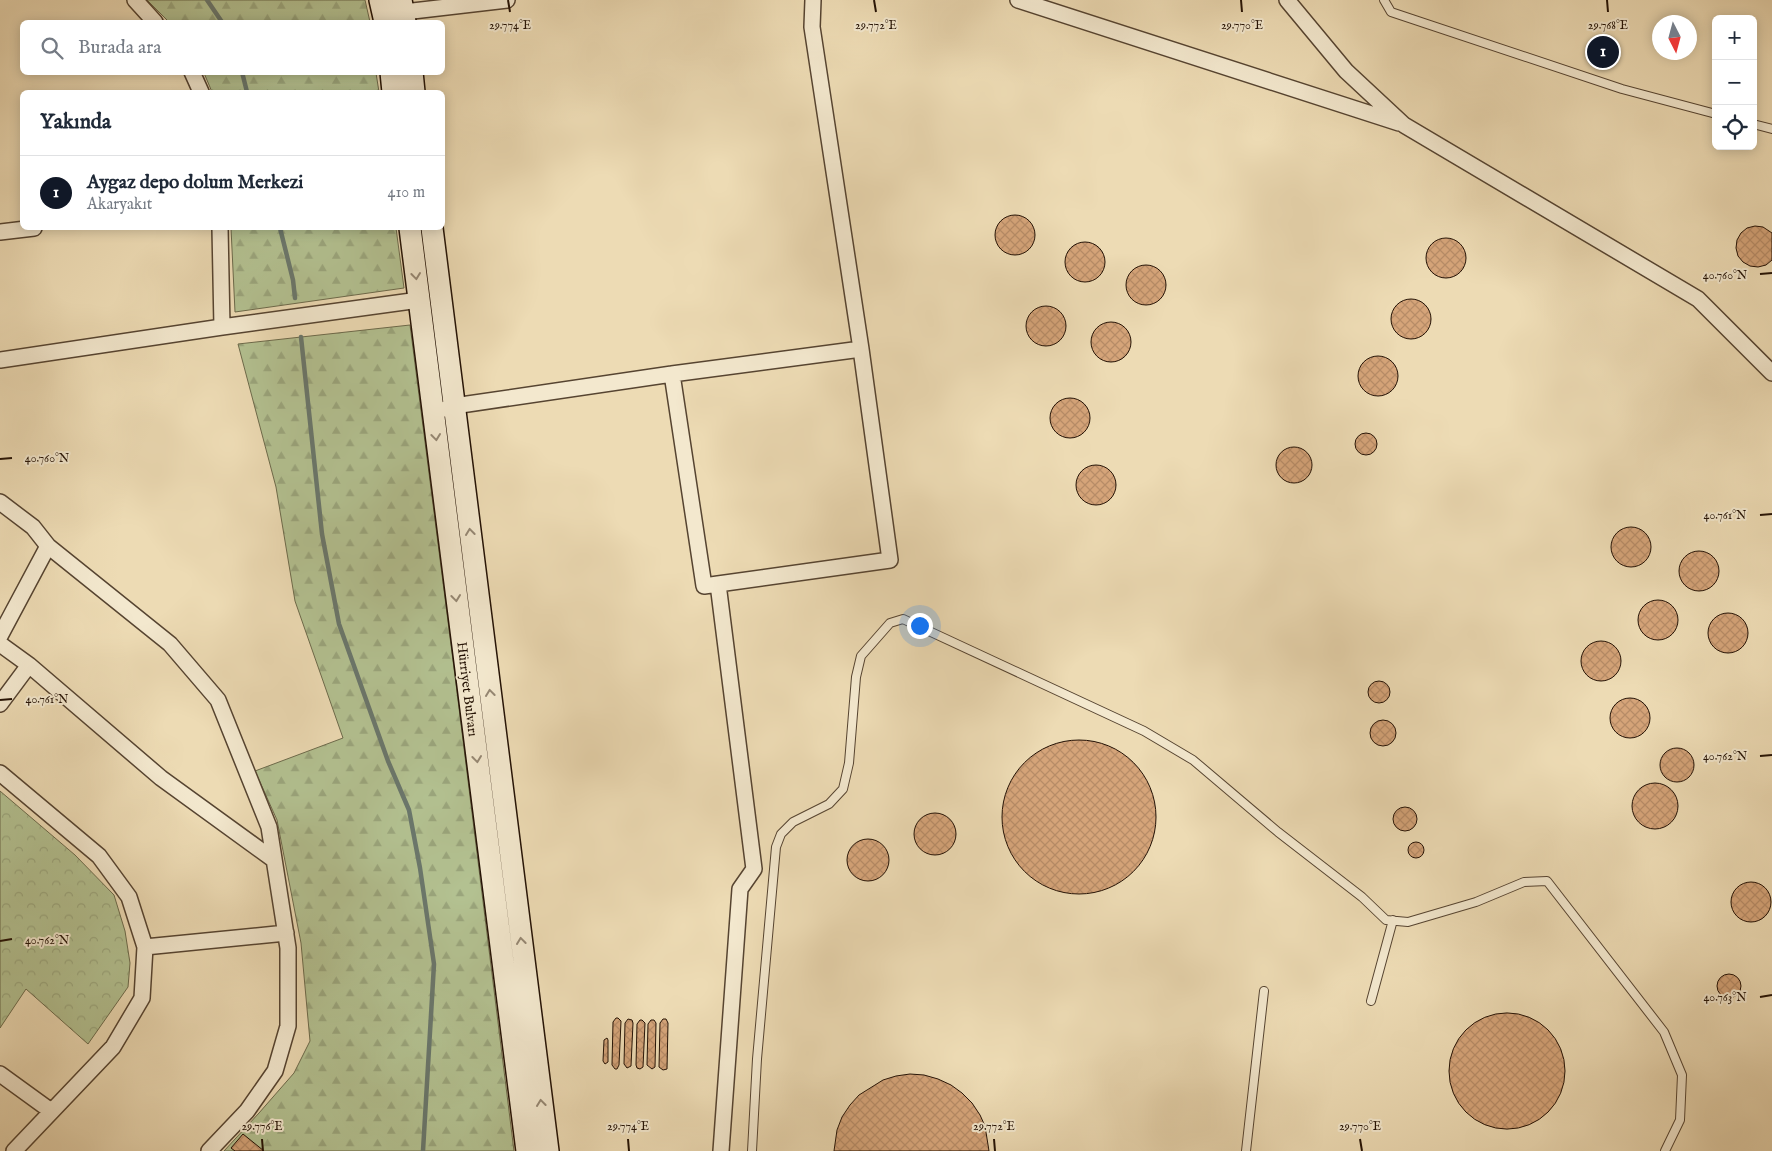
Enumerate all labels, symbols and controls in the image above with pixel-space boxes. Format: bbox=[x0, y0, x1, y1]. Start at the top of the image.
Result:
north arrow bbox=[1652, 15, 1697, 60]
map controls bbox=[1712, 15, 1757, 150]
button: + bbox=[1712, 15, 1757, 60]
text: 29.774°E bbox=[489, 18, 531, 33]
text: 29.772°E bbox=[855, 18, 897, 33]
text: 29.770°E bbox=[1221, 18, 1263, 33]
text: 29.768°E bbox=[1588, 18, 1628, 33]
search box bbox=[20, 20, 445, 75]
pin: 1 bbox=[1587, 33, 1619, 71]
icon: search bbox=[38, 34, 66, 62]
text: Burada ara bbox=[78, 36, 162, 60]
button: − bbox=[1712, 60, 1757, 105]
button: locate bbox=[1712, 105, 1757, 150]
text: Yakında bbox=[40, 109, 111, 136]
text: Aygaz depo dolum Merkezi bbox=[87, 171, 303, 195]
text: 1 bbox=[53, 183, 59, 203]
text: 410 m bbox=[388, 183, 425, 203]
text: Akaryakıt bbox=[87, 195, 152, 215]
text: 40.760°N bbox=[1703, 268, 1748, 283]
one-way arrow bbox=[410, 272, 421, 280]
one-way arrow bbox=[430, 433, 441, 441]
text: 40.760°N bbox=[25, 451, 70, 466]
text: 40.761°N bbox=[1704, 508, 1747, 523]
one-way arrow bbox=[465, 528, 476, 536]
one-way arrow bbox=[450, 595, 461, 603]
your location bbox=[907, 613, 933, 639]
street label: Hürriyet Bulvarı bbox=[452, 641, 482, 738]
one-way arrow bbox=[485, 689, 496, 697]
text: 40.761°N bbox=[26, 692, 69, 707]
text: 40.762°N bbox=[1703, 749, 1748, 764]
one-way arrow bbox=[471, 756, 482, 764]
text: 40.762°N bbox=[25, 933, 70, 948]
one-way arrow bbox=[516, 937, 527, 945]
text: 40.763°N bbox=[1703, 990, 1747, 1005]
one-way arrow bbox=[537, 1098, 547, 1107]
text: 29.776°E bbox=[241, 1119, 283, 1134]
text: 29.774°E bbox=[607, 1119, 649, 1134]
text: 29.772°E bbox=[973, 1119, 1015, 1134]
text: 29.770°E bbox=[1339, 1119, 1381, 1134]

